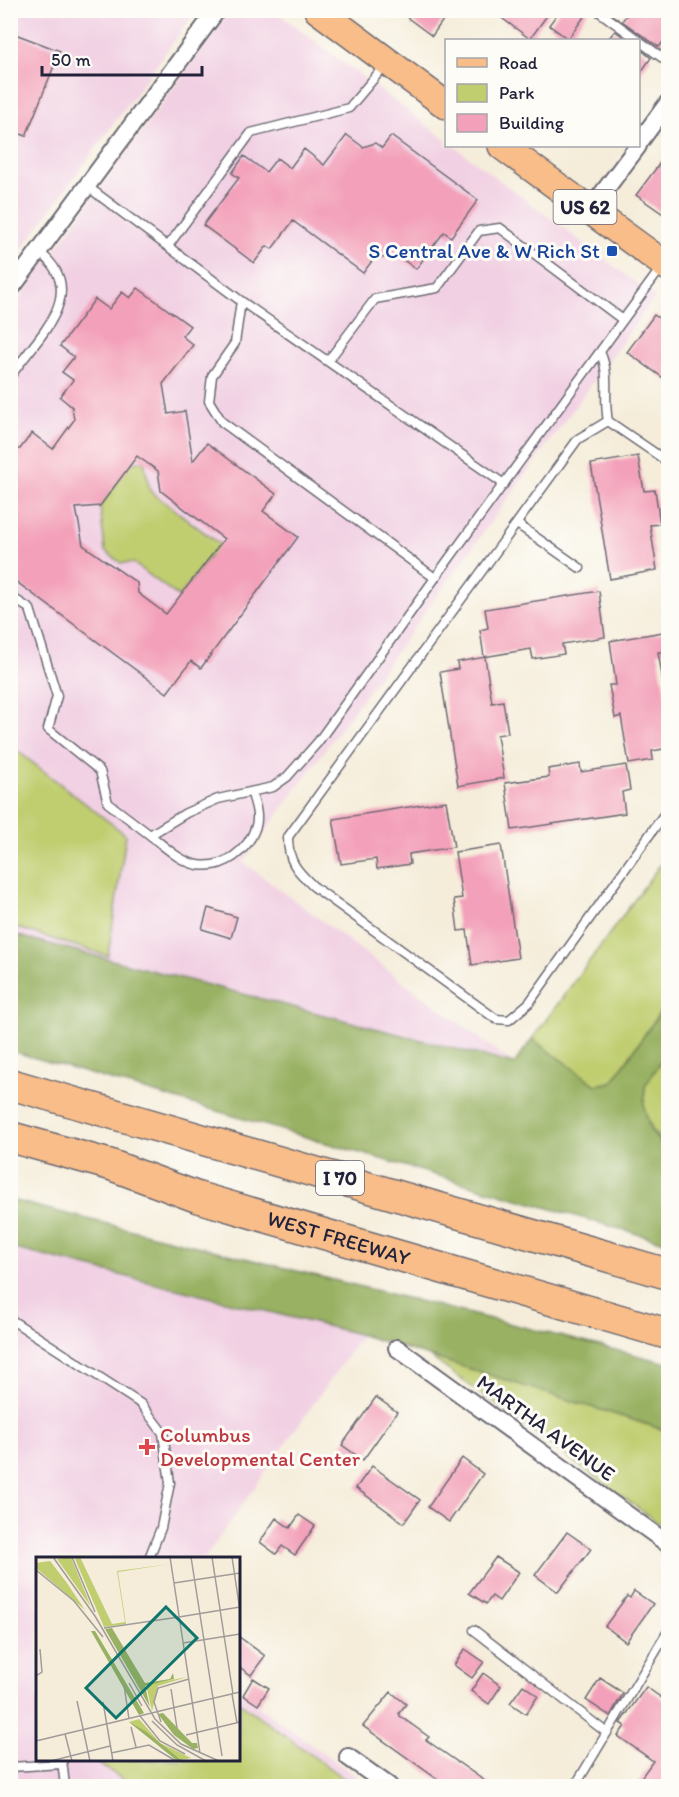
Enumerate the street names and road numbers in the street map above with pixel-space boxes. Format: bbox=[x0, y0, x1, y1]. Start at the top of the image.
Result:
road number: US 62 bbox=[554, 190, 616, 224]
road number: I 70 bbox=[316, 1161, 364, 1195]
street label: WEST FREEWAY bbox=[264, 1205, 413, 1270]
street label: MARTHA AVENUE bbox=[472, 1369, 620, 1486]

